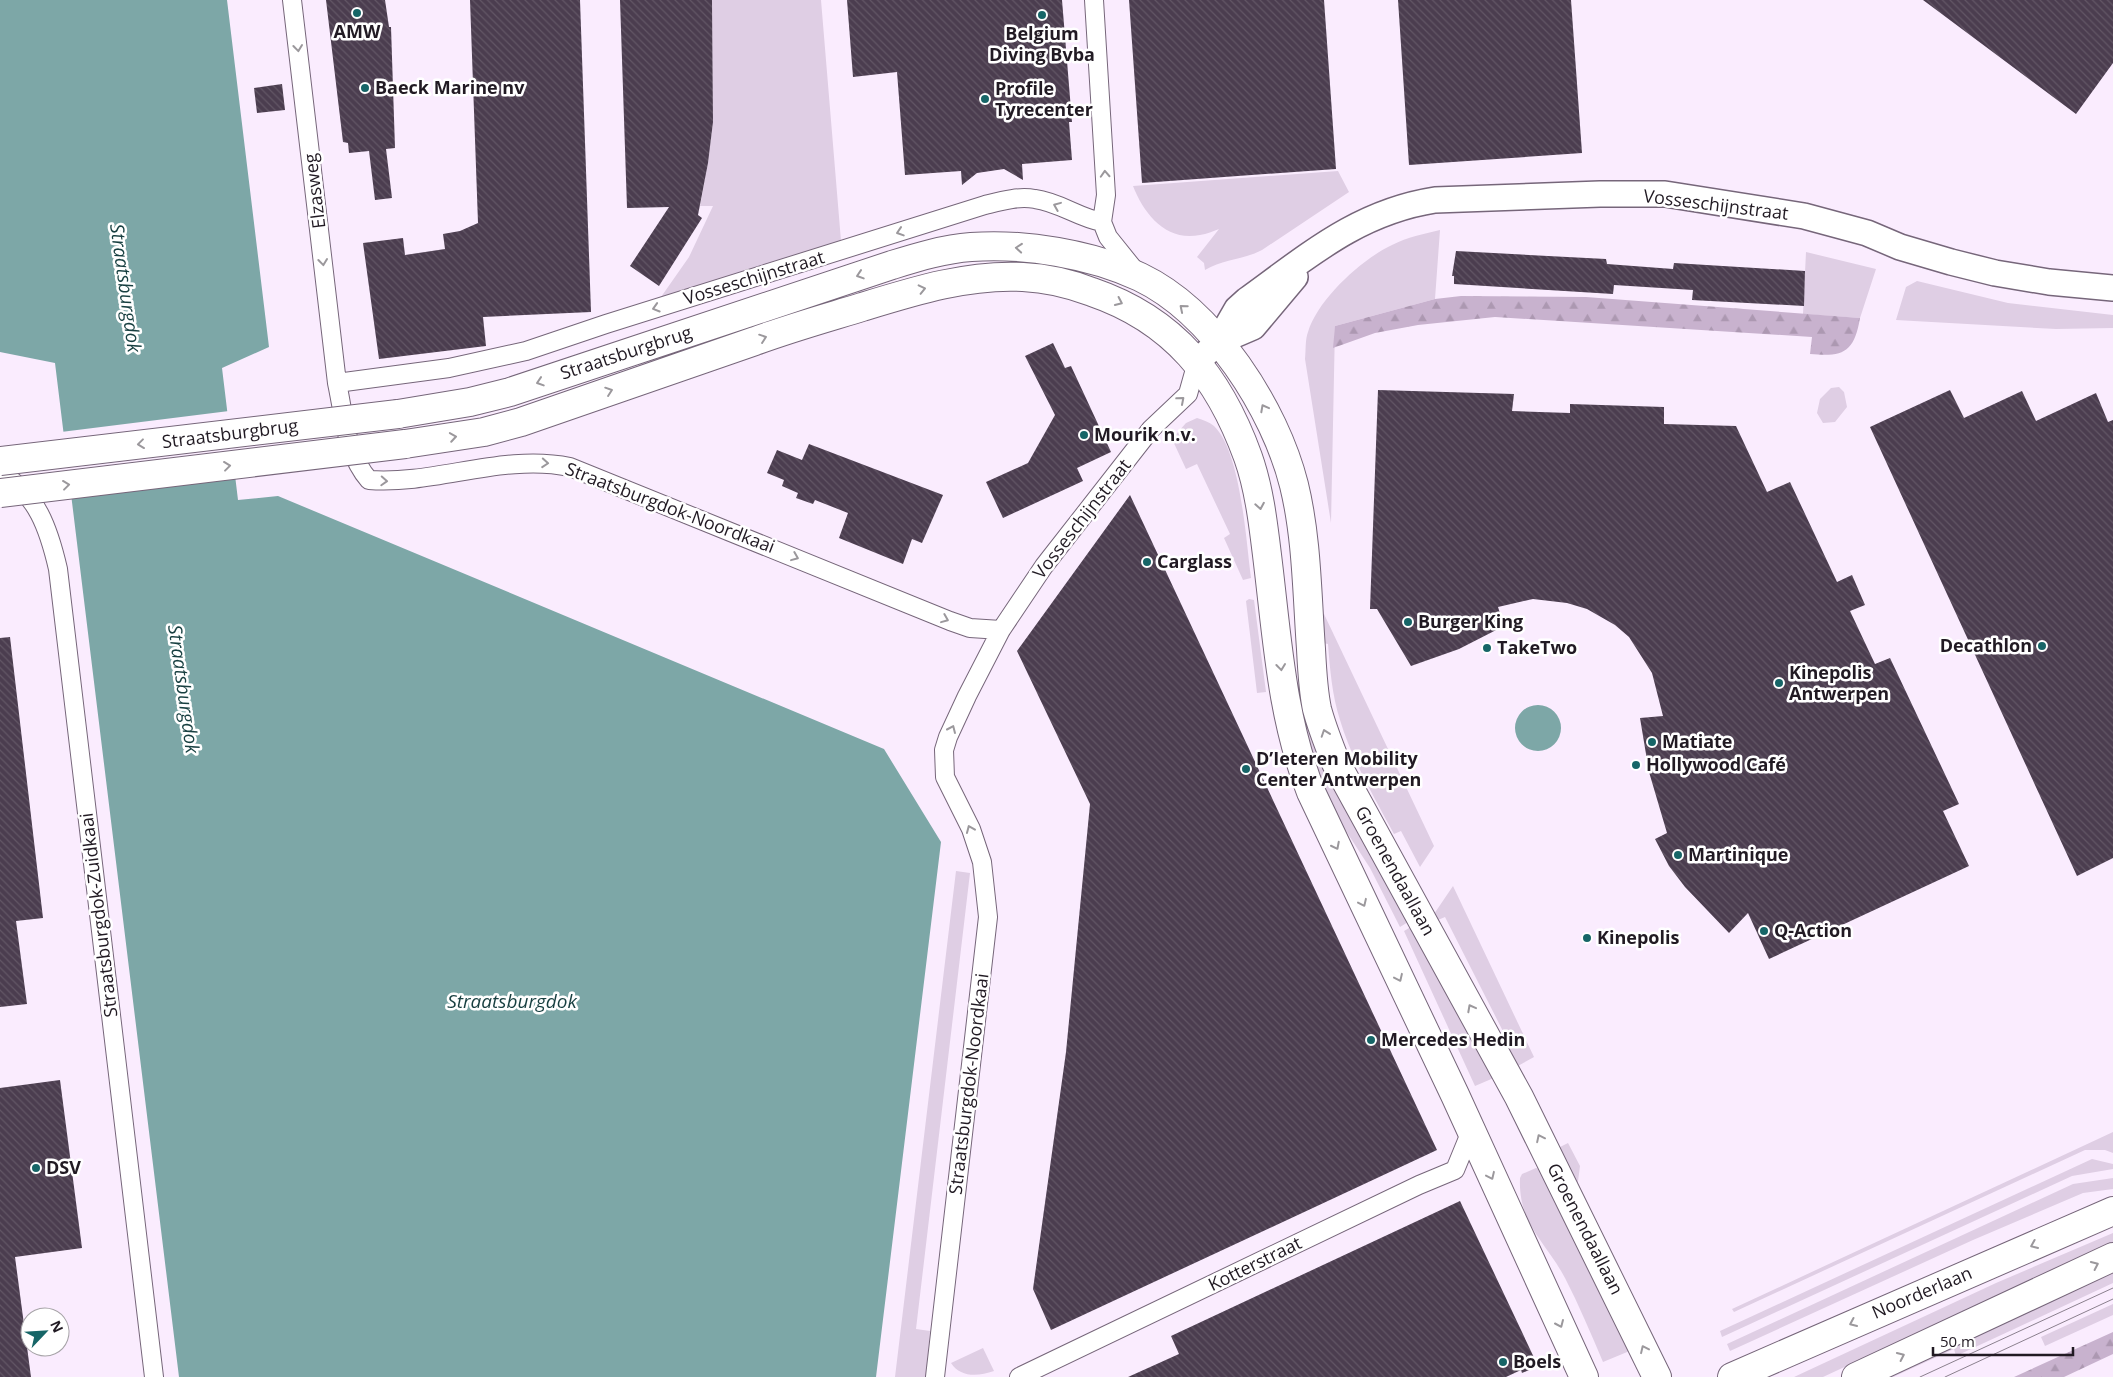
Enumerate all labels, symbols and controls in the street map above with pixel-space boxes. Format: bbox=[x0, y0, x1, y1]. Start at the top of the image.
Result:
marker: AMW bbox=[351, 7, 363, 19]
marker: Belgium Diving Bvba bbox=[1036, 9, 1048, 21]
place label: AMW bbox=[334, 19, 381, 43]
place label: Belgium Diving Bvba bbox=[989, 21, 1095, 66]
one-way arrow bbox=[292, 45, 303, 53]
place label: Baeck Marine nv bbox=[375, 75, 525, 99]
place label: Profile Tyrecenter bbox=[995, 76, 1093, 121]
marker: Baeck Marine nv bbox=[359, 82, 371, 94]
marker: Profile Tyrecenter bbox=[979, 93, 991, 105]
street label: Elzasweg bbox=[297, 152, 331, 230]
one-way arrow bbox=[1100, 170, 1111, 178]
street label: Vosseschijnstraat bbox=[1642, 183, 1790, 225]
one-way arrow bbox=[1053, 202, 1061, 212]
water label: Straatsburgdok bbox=[104, 222, 148, 355]
one-way arrow bbox=[897, 227, 905, 237]
one-way arrow bbox=[1015, 243, 1023, 254]
street label: Vosseschijnstraat bbox=[680, 244, 827, 310]
one-way arrow bbox=[317, 258, 328, 266]
one-way arrow bbox=[857, 270, 865, 280]
one-way arrow bbox=[917, 284, 926, 295]
one-way arrow bbox=[1114, 296, 1123, 307]
one-way arrow bbox=[653, 303, 661, 313]
one-way arrow bbox=[1180, 305, 1189, 313]
street label: Straatsburgbrug bbox=[557, 319, 695, 385]
one-way arrow bbox=[758, 334, 766, 344]
one-way arrow bbox=[536, 376, 545, 386]
one-way arrow bbox=[604, 387, 613, 397]
one-way arrow bbox=[1176, 396, 1185, 405]
one-way arrow bbox=[1260, 404, 1270, 413]
street label: Straatsburgbrug bbox=[160, 413, 300, 453]
place label: Mourik n.v. bbox=[1094, 422, 1196, 446]
marker: Mourik n.v. bbox=[1078, 429, 1090, 441]
one-way arrow bbox=[450, 432, 458, 443]
one-way arrow bbox=[137, 438, 145, 449]
street label: Vosseschijnstraat bbox=[1027, 453, 1136, 583]
street label: Straatsburgdok-Noordkaai bbox=[562, 456, 779, 558]
one-way arrow bbox=[541, 457, 549, 468]
one-way arrow bbox=[223, 461, 231, 472]
one-way arrow bbox=[380, 475, 388, 486]
one-way arrow bbox=[62, 480, 70, 491]
one-way arrow bbox=[1254, 501, 1264, 510]
place label: Carglass bbox=[1157, 549, 1232, 573]
one-way arrow bbox=[790, 551, 799, 561]
marker: Carglass bbox=[1141, 556, 1153, 568]
place label: Burger King bbox=[1418, 609, 1523, 633]
one-way arrow bbox=[940, 613, 949, 623]
marker: Burger King bbox=[1402, 616, 1414, 628]
water label: Straatsburgdok bbox=[162, 623, 206, 756]
place label: Decathlon bbox=[1940, 633, 2032, 657]
place label: TakeTwo bbox=[1497, 635, 1577, 659]
marker: Decathlon bbox=[2036, 640, 2048, 652]
marker: TakeTwo bbox=[1481, 642, 1493, 654]
place label: Kinepolis Antwerpen bbox=[1789, 660, 1889, 705]
one-way arrow bbox=[1275, 663, 1286, 671]
marker: Kinepolis Antwerpen bbox=[1773, 677, 1785, 689]
one-way arrow bbox=[945, 725, 956, 734]
place label: Matiate bbox=[1662, 729, 1732, 753]
one-way arrow bbox=[1321, 730, 1331, 738]
marker: Matiate bbox=[1646, 736, 1658, 748]
place label: D’Ieteren Mobility Center Antwerpen bbox=[1256, 746, 1421, 791]
place label: Hollywood Café bbox=[1646, 752, 1786, 776]
marker: Hollywood Café bbox=[1630, 759, 1642, 771]
marker: D’Ieteren Mobility Center Antwerpen bbox=[1240, 763, 1252, 775]
street label: Groenendaallaan bbox=[1350, 801, 1441, 940]
street label: Straatsburgdok-Zuidkaai bbox=[74, 812, 122, 1019]
one-way arrow bbox=[966, 825, 976, 834]
one-way arrow bbox=[1330, 841, 1340, 850]
place label: Martinique bbox=[1688, 842, 1789, 866]
marker: Martinique bbox=[1672, 849, 1684, 861]
one-way arrow bbox=[1357, 898, 1367, 907]
place label: Q-Action bbox=[1774, 918, 1852, 942]
place label: Kinepolis bbox=[1597, 925, 1679, 949]
marker: Q-Action bbox=[1758, 925, 1770, 937]
marker: Kinepolis bbox=[1581, 932, 1593, 944]
street label: Straatsburgdok-Noordkaai bbox=[943, 972, 993, 1196]
one-way arrow bbox=[1392, 973, 1403, 982]
water label: Straatsburgdok bbox=[447, 988, 577, 1014]
one-way arrow bbox=[1467, 1004, 1477, 1013]
place label: Mercedes Hedin bbox=[1381, 1027, 1525, 1051]
marker: Mercedes Hedin bbox=[1365, 1034, 1377, 1046]
one-way arrow bbox=[1536, 1134, 1546, 1143]
place label: DSV bbox=[46, 1155, 81, 1179]
street label: Groenendaallaan bbox=[1542, 1159, 1629, 1298]
marker: DSV bbox=[30, 1162, 42, 1174]
one-way arrow bbox=[1485, 1171, 1496, 1180]
street label: Kotterstraat bbox=[1204, 1230, 1305, 1296]
one-way arrow bbox=[2030, 1239, 2039, 1250]
street label: Noorderlaan bbox=[1868, 1260, 1975, 1324]
one-way arrow bbox=[2090, 1262, 2099, 1272]
north arrow bbox=[20, 1307, 70, 1357]
text: N bbox=[46, 1317, 68, 1335]
one-way arrow bbox=[1849, 1317, 1858, 1328]
one-way arrow bbox=[1553, 1319, 1564, 1328]
scale bar bbox=[1933, 1324, 2073, 1356]
text: 50 m bbox=[1940, 1331, 1975, 1351]
one-way arrow bbox=[1640, 1345, 1651, 1354]
place label: Boels bbox=[1513, 1349, 1561, 1373]
one-way arrow bbox=[1896, 1352, 1905, 1363]
marker: Boels bbox=[1497, 1356, 1509, 1368]

